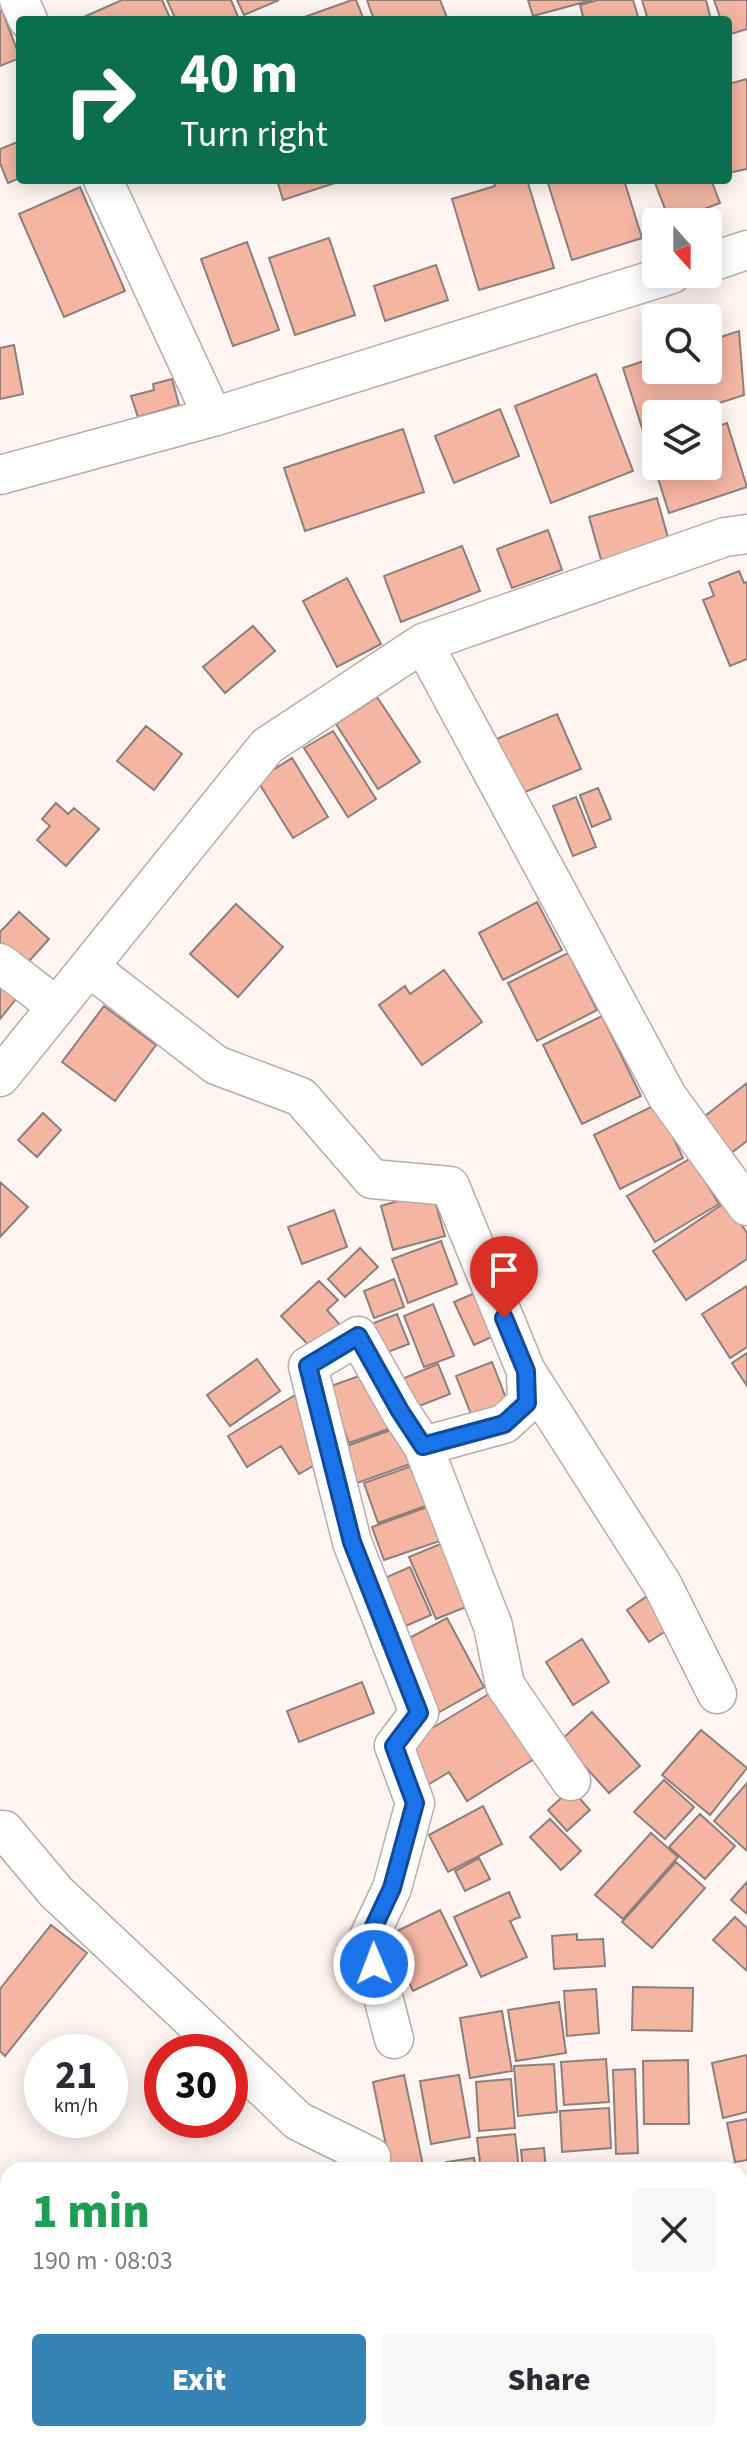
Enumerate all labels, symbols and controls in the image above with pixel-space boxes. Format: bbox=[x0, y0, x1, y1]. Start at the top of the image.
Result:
text: 40 m bbox=[180, 35, 298, 114]
icon: right bbox=[48, 48, 152, 152]
text: Turn right bbox=[180, 109, 328, 160]
north arrow bbox=[642, 208, 722, 288]
map controls bbox=[642, 208, 722, 480]
button: search bbox=[642, 304, 722, 384]
button: layers bbox=[642, 400, 722, 480]
pin bbox=[470, 1236, 538, 1318]
icon: arrive bbox=[482, 1248, 526, 1292]
position arrow bbox=[332, 1922, 416, 2006]
speed limit sign: 30 bbox=[144, 2034, 248, 2138]
text: 21 bbox=[55, 2047, 97, 2104]
text: km/h bbox=[54, 2092, 98, 2120]
text: 1 min bbox=[32, 2178, 150, 2246]
button: close bbox=[632, 2188, 716, 2272]
text: 190 m · 08:03 bbox=[32, 2242, 173, 2279]
button: Exit bbox=[32, 2334, 366, 2426]
button: Share bbox=[382, 2334, 716, 2426]

